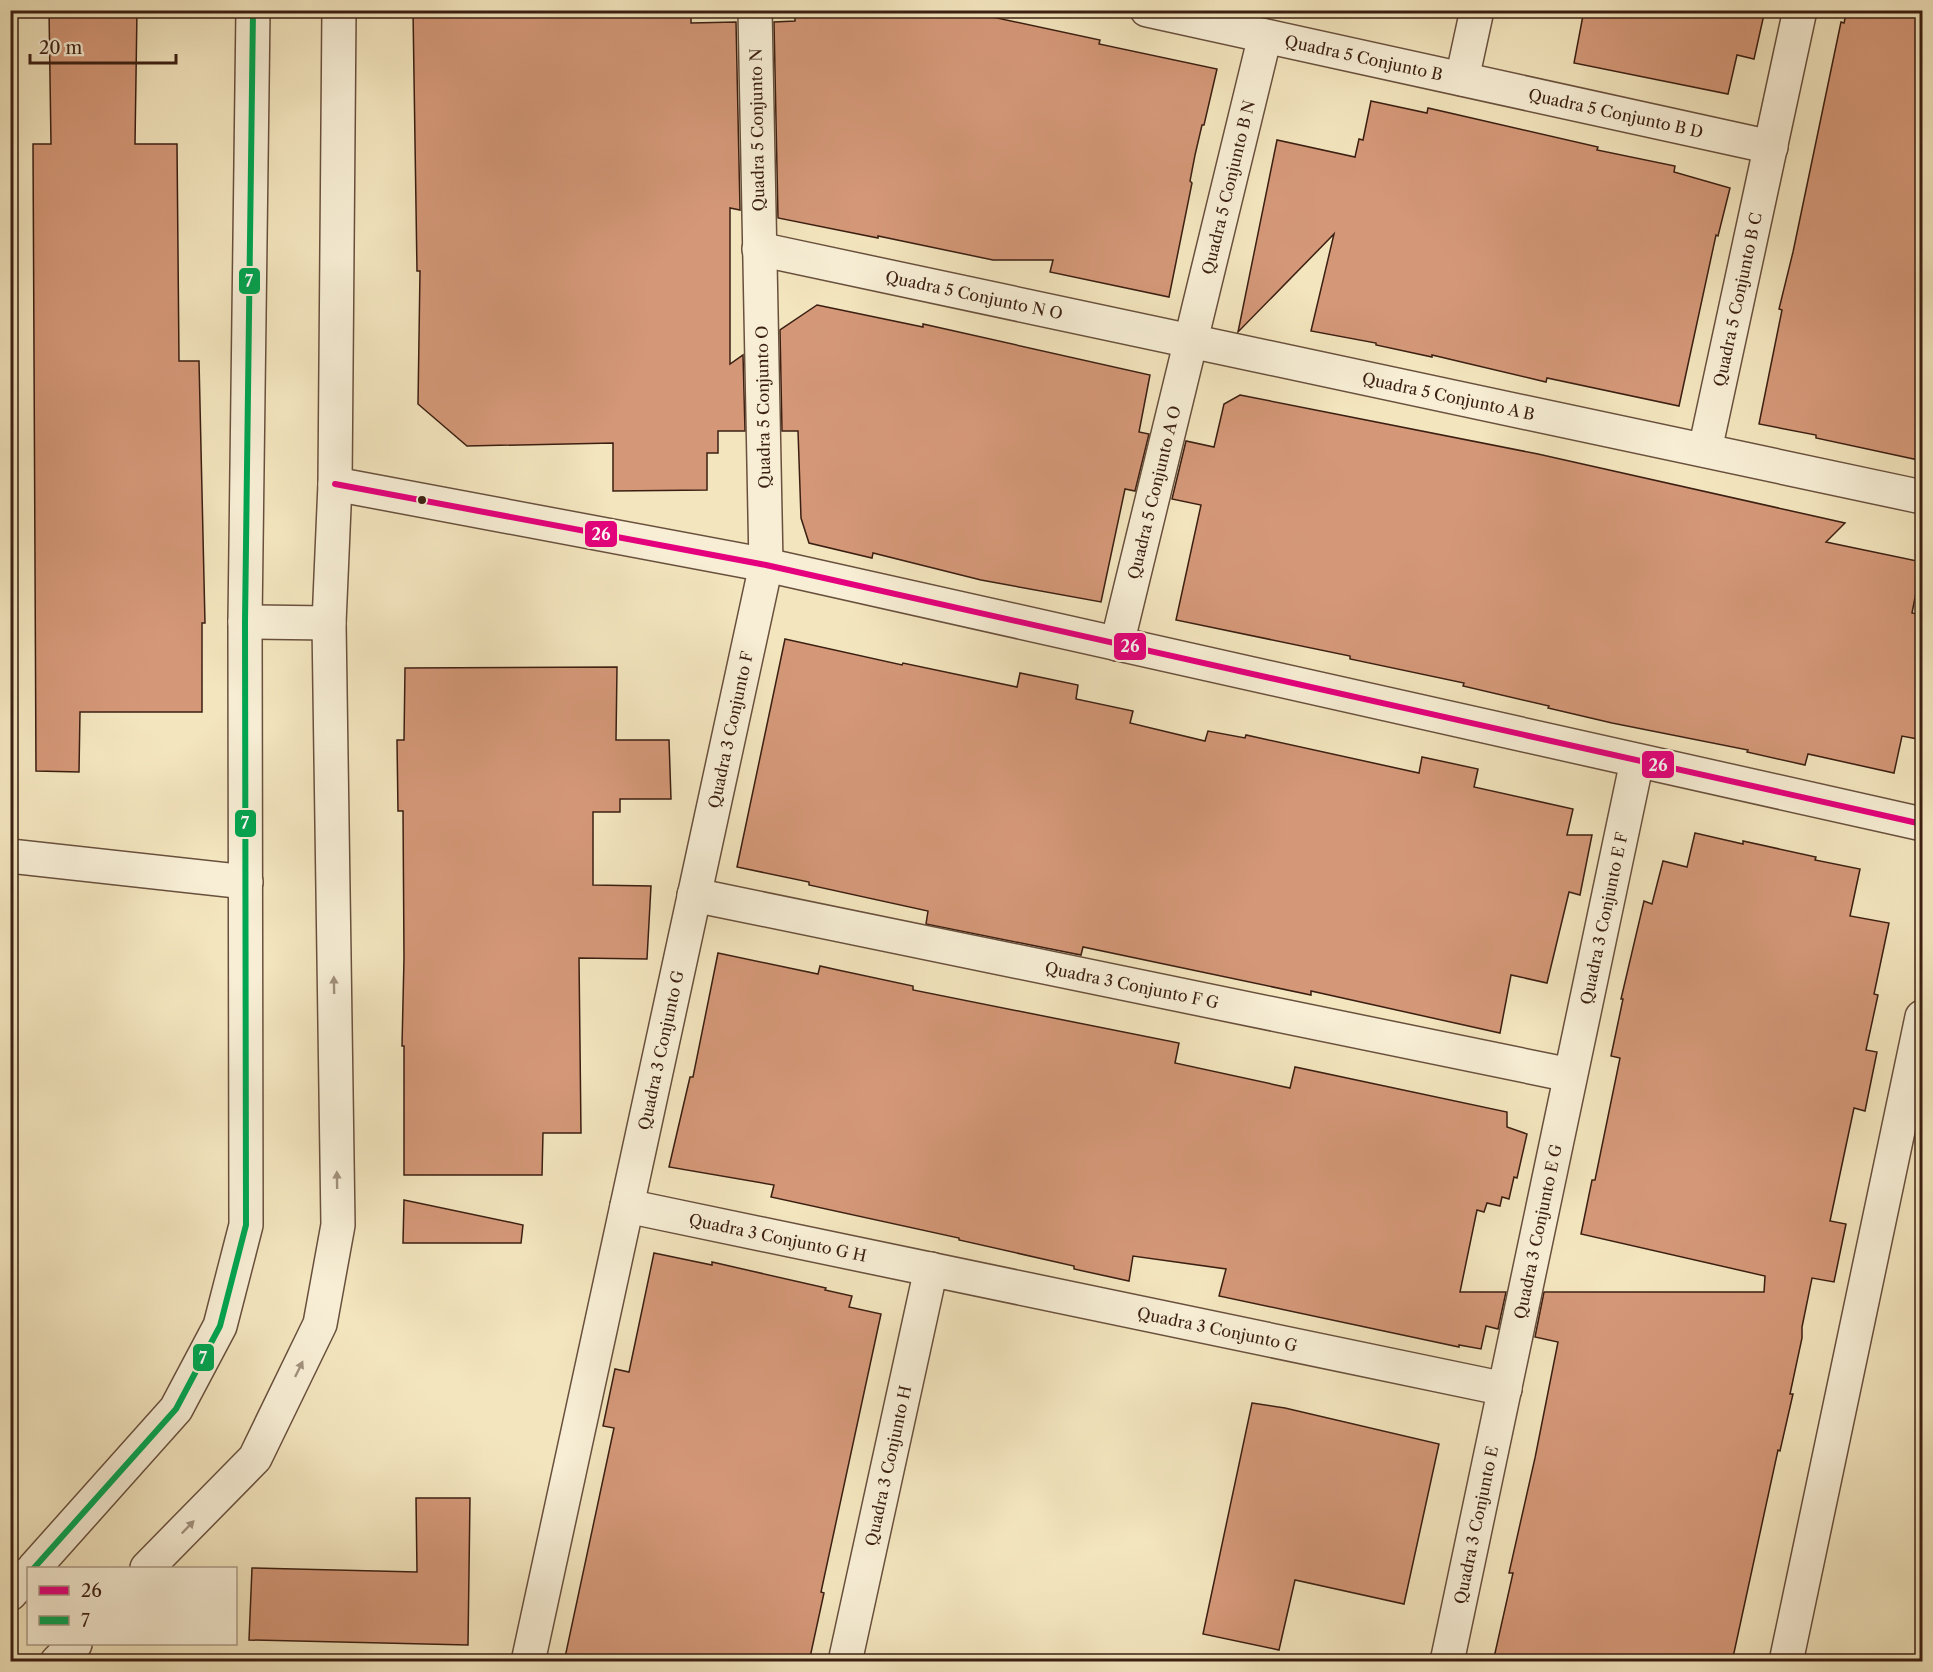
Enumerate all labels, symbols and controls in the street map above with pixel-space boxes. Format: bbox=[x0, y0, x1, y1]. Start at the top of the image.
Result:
scale bar bbox=[30, 27, 176, 65]
street label: Quadra 5 Conjunto B bbox=[1283, 31, 1445, 85]
text: 20 m bbox=[39, 37, 83, 59]
street label: Quadra 5 Conjunto N bbox=[746, 48, 768, 212]
street label: Quadra 5 Conjunto B D bbox=[1527, 84, 1705, 142]
street label: Quadra 5 Conjunto B N bbox=[1197, 98, 1259, 276]
street label: Quadra 5 Conjunto B C bbox=[1709, 211, 1766, 388]
street label: Quadra 5 Conjunto N O bbox=[884, 266, 1065, 324]
line badge: 7 bbox=[238, 267, 261, 295]
text: 7 bbox=[245, 271, 254, 291]
street label: Quadra 5 Conjunto O bbox=[752, 325, 774, 489]
street label: Quadra 5 Conjunto A B bbox=[1360, 368, 1537, 424]
street label: Quadra 5 Conjunto A O bbox=[1123, 404, 1185, 581]
unlabelled marker bbox=[416, 494, 428, 506]
line badge: 26 bbox=[584, 520, 618, 548]
text: 26 bbox=[591, 524, 611, 544]
line badge: 26 bbox=[1113, 632, 1147, 661]
text: 26 bbox=[1120, 636, 1140, 656]
street label: Quadra 3 Conjunto F bbox=[703, 649, 757, 810]
line badge: 26 bbox=[1641, 750, 1675, 779]
text: 26 bbox=[1648, 755, 1668, 775]
line badge: 7 bbox=[234, 809, 257, 838]
text: 7 bbox=[241, 813, 250, 833]
street label: Quadra 3 Conjunto E F bbox=[1576, 830, 1632, 1006]
street label: Quadra 3 Conjunto F G bbox=[1043, 957, 1221, 1013]
street label: Quadra 3 Conjunto G bbox=[634, 968, 688, 1132]
one-way arrow bbox=[329, 976, 339, 995]
street label: Quadra 3 Conjunto E G bbox=[1510, 1142, 1566, 1321]
one-way arrow bbox=[332, 1171, 342, 1190]
street label: Quadra 3 Conjunto G H bbox=[687, 1209, 868, 1266]
street label: Quadra 3 Conjunto G bbox=[1136, 1303, 1299, 1355]
line badge: 7 bbox=[192, 1343, 215, 1372]
text: 7 bbox=[199, 1348, 208, 1368]
one-way arrow bbox=[294, 1360, 303, 1377]
street label: Quadra 3 Conjunto H bbox=[861, 1384, 915, 1548]
street label: Quadra 3 Conjunto E bbox=[1449, 1444, 1502, 1606]
one-way arrow bbox=[181, 1520, 195, 1534]
legend bbox=[27, 1567, 237, 1645]
text: 26 bbox=[81, 1580, 102, 1602]
text: 7 bbox=[81, 1610, 90, 1632]

